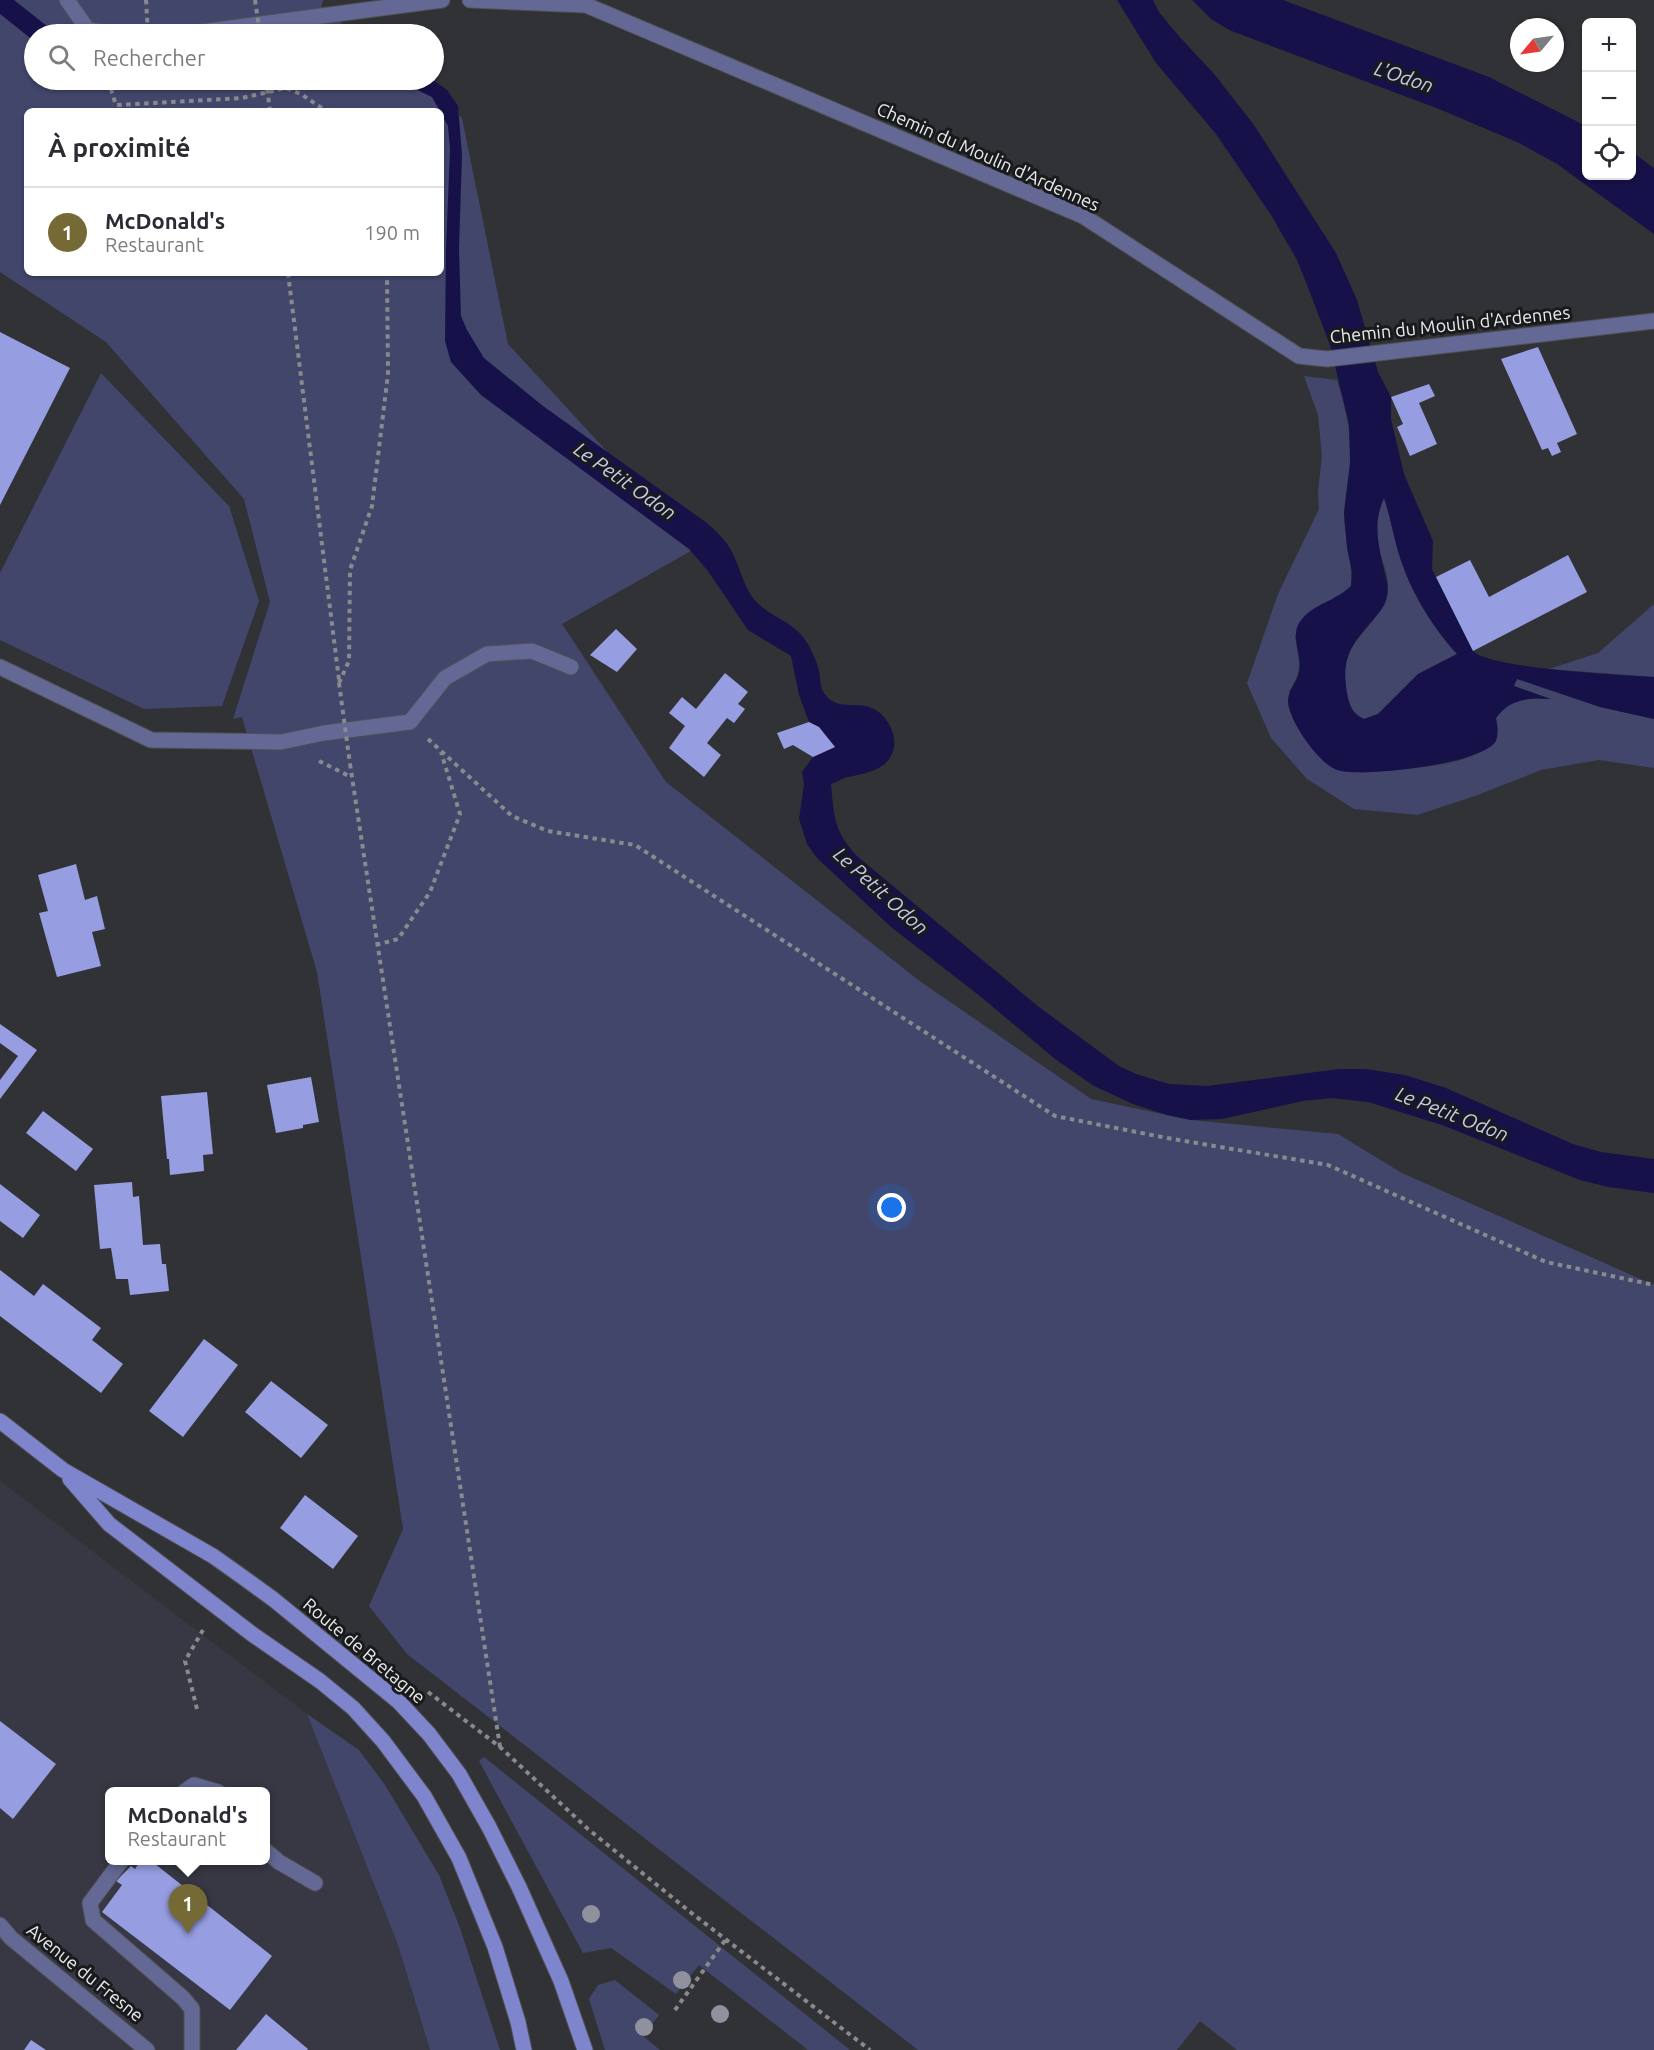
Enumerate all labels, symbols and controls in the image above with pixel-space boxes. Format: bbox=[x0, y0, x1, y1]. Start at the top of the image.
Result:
north arrow bbox=[1510, 18, 1564, 72]
map controls bbox=[1582, 18, 1636, 180]
button: + bbox=[1582, 18, 1636, 72]
search box bbox=[24, 24, 444, 90]
icon: search bbox=[45, 41, 78, 74]
text: Rechercher bbox=[93, 45, 205, 70]
water label: L'Odon bbox=[1372, 56, 1436, 97]
button: − bbox=[1582, 72, 1636, 126]
street label: Chemin du Moulin d'Ardennes bbox=[874, 98, 1103, 214]
button: locate bbox=[1582, 126, 1636, 180]
text: À proximité bbox=[48, 133, 190, 162]
text: McDonald's bbox=[105, 208, 225, 233]
text: 1 bbox=[62, 221, 73, 244]
text: 190 m bbox=[364, 221, 420, 244]
text: Restaurant bbox=[105, 233, 204, 256]
street label: Chemin du Moulin d'Ardennes bbox=[1329, 301, 1571, 347]
water label: Le Petit Odon bbox=[570, 437, 681, 524]
water label: Le Petit Odon bbox=[829, 842, 933, 939]
water label: Le Petit Odon bbox=[1392, 1081, 1512, 1146]
your location bbox=[877, 1193, 906, 1222]
street label: Route de Bretagne bbox=[300, 1593, 430, 1707]
popup bbox=[105, 1787, 270, 1865]
text: McDonald's bbox=[127, 1802, 248, 1827]
text: Restaurant bbox=[127, 1827, 226, 1850]
pin: 1 bbox=[168, 1884, 207, 1934]
street label: Avenue du Fresne bbox=[24, 1919, 148, 2025]

